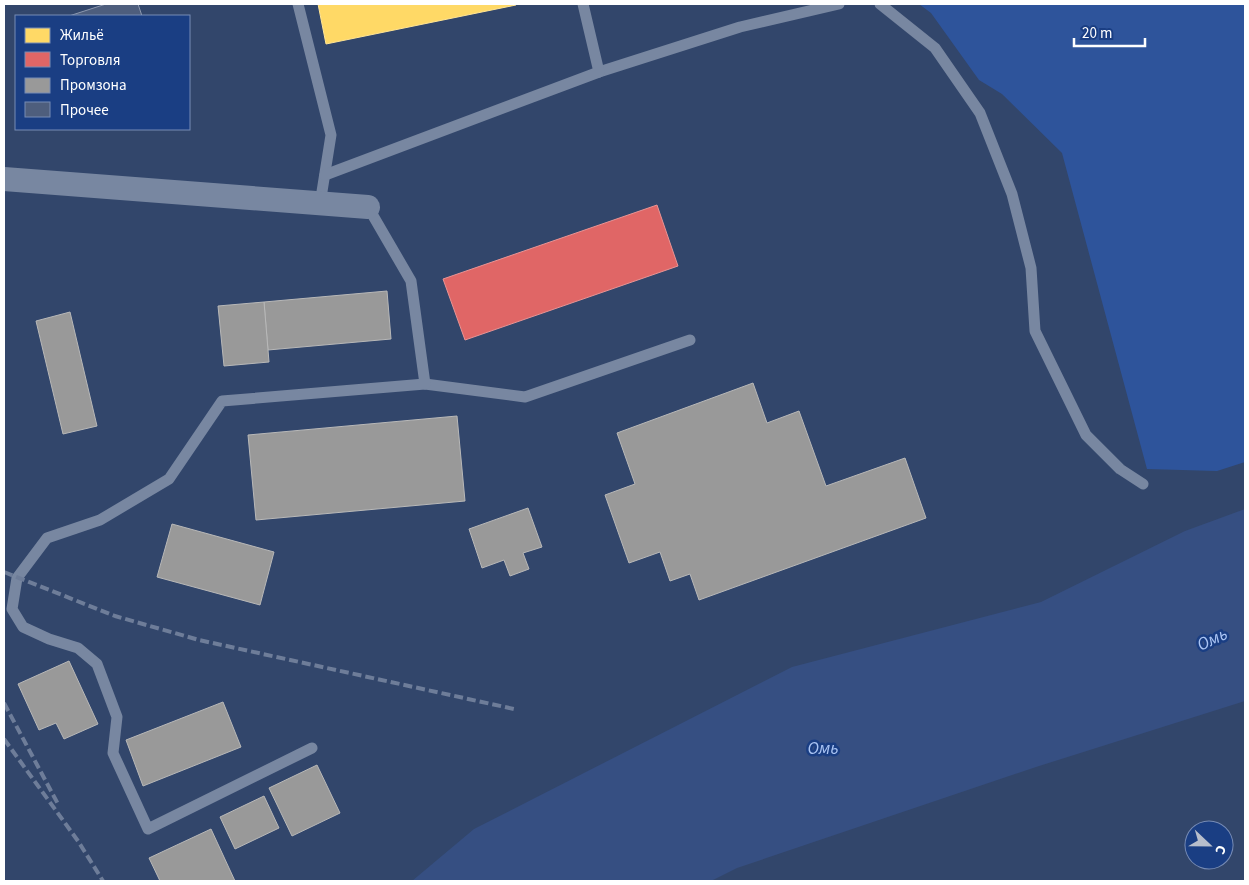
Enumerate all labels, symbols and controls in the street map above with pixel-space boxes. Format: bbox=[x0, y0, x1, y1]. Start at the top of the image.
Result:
legend bbox=[15, 15, 190, 130]
scale bar bbox=[1074, 15, 1145, 47]
text: 20 m bbox=[1082, 23, 1112, 44]
text: Жильё bbox=[60, 25, 104, 46]
text: Торговля bbox=[60, 50, 120, 71]
text: Промзона bbox=[60, 75, 127, 96]
text: Прочее bbox=[60, 100, 109, 121]
water label: Омь bbox=[1193, 622, 1232, 657]
water label: Омь bbox=[807, 736, 839, 761]
north arrow bbox=[1184, 820, 1234, 870]
text: С bbox=[1209, 842, 1231, 857]

